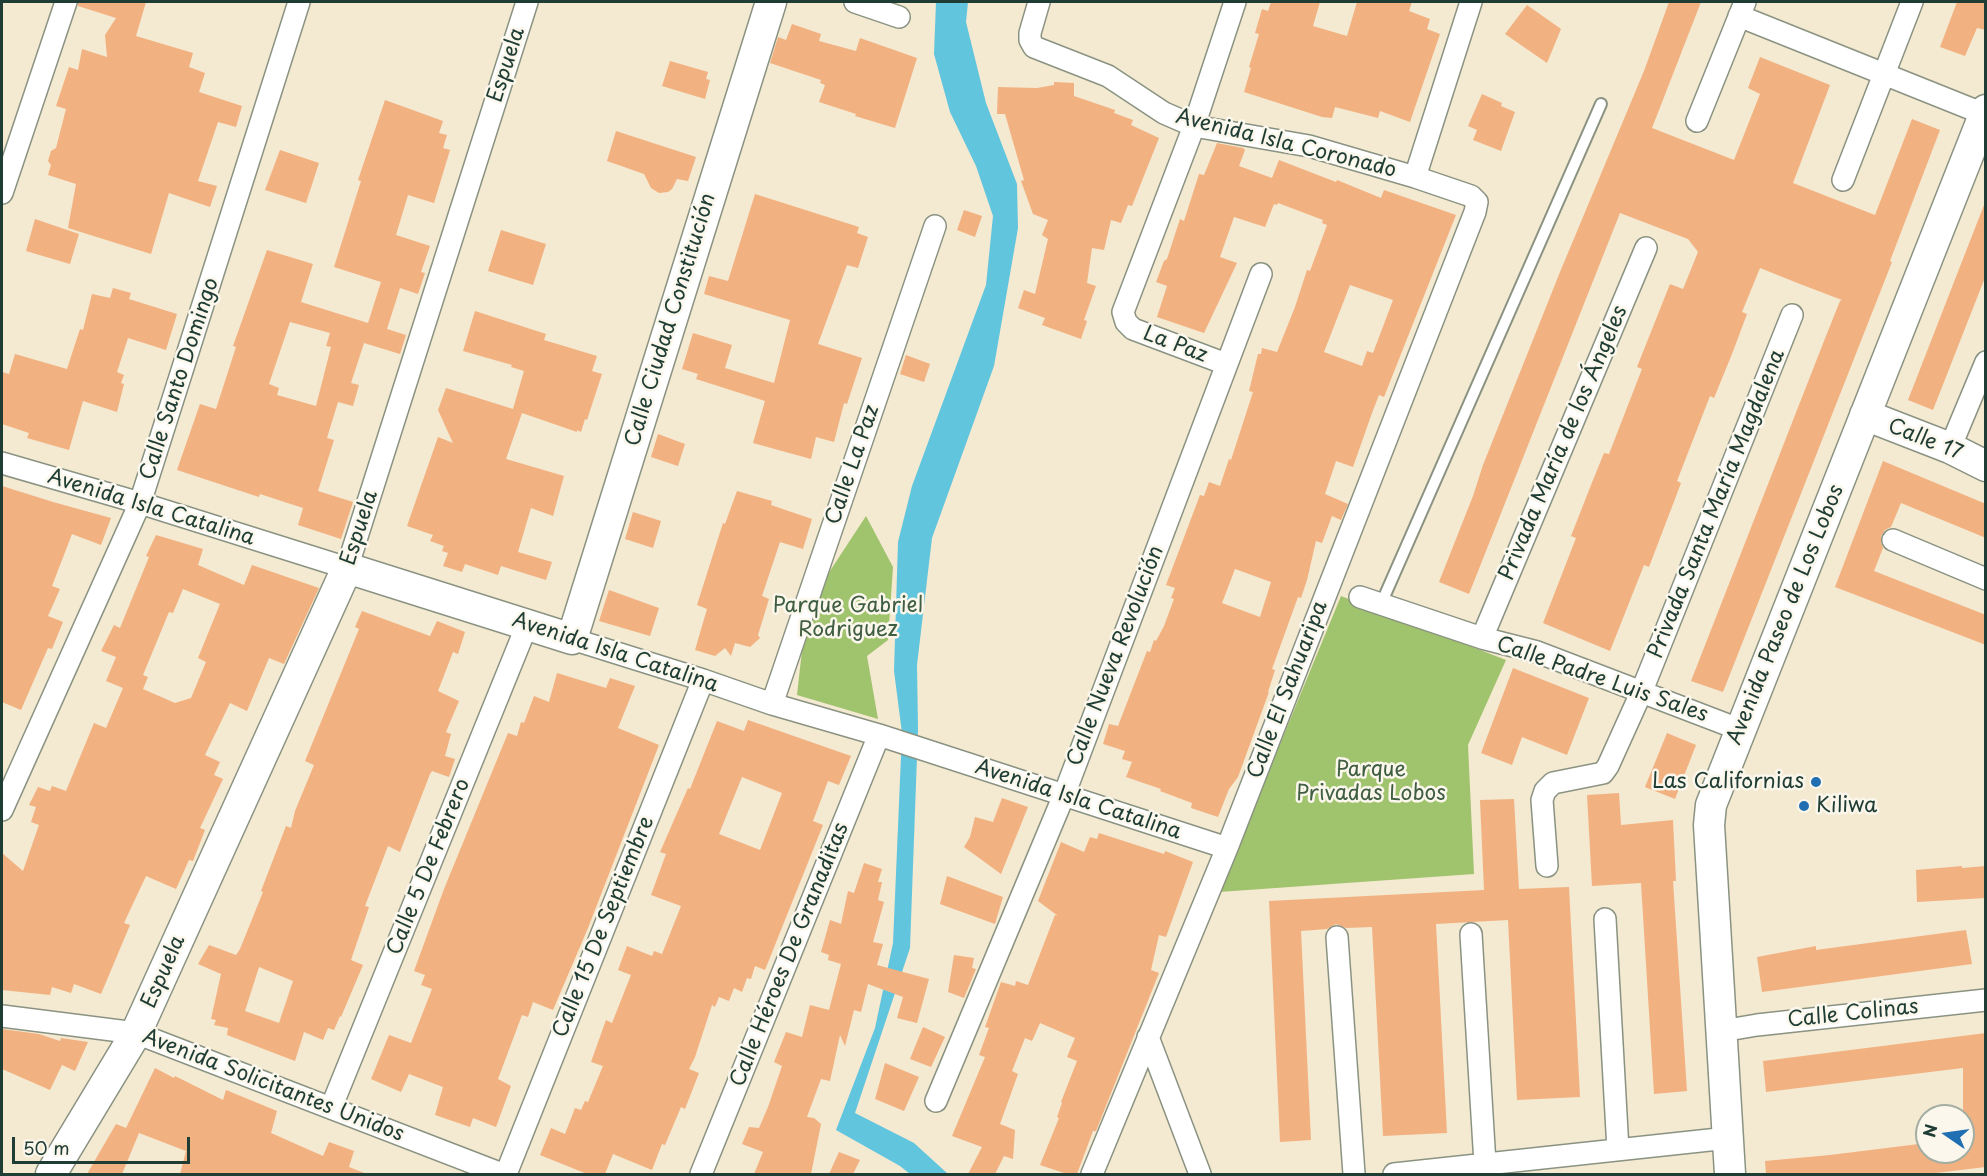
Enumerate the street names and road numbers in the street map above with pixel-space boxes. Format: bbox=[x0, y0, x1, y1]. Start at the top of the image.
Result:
street label: Espuela bbox=[483, 24, 531, 106]
street label: Avenida Isla Coronado bbox=[1173, 104, 1399, 184]
street label: Calle Ciudad Constitución bbox=[620, 190, 722, 450]
street label: Calle Santo Domingo bbox=[135, 275, 225, 483]
street label: Privada María de los Ángeles bbox=[1495, 302, 1633, 584]
street label: La Paz bbox=[1139, 321, 1211, 369]
street label: Privada Santa María Magdalena bbox=[1643, 346, 1791, 662]
street label: Calle La Paz bbox=[821, 402, 885, 528]
street label: Calle 17 bbox=[1884, 414, 1966, 466]
street label: Avenida Isla Catalina bbox=[44, 464, 258, 552]
street label: Avenida Paseo de Los Lobos bbox=[1722, 481, 1850, 749]
street label: Espuela bbox=[336, 487, 384, 569]
street label: Calle Nueva Revolución bbox=[1062, 542, 1170, 770]
street label: Calle El Sahuaripa bbox=[1243, 598, 1333, 782]
street label: Avenida Isla Catalina bbox=[509, 608, 721, 698]
street label: Calle Padre Luis Sales bbox=[1493, 632, 1711, 728]
street label: Avenida Isla Catalina bbox=[972, 755, 1184, 845]
street label: Calle 5 De Febrero bbox=[382, 775, 476, 959]
street label: Calle 15 De Septiembre bbox=[548, 813, 660, 1041]
street label: Calle Héroes De Granaditas bbox=[725, 819, 855, 1091]
street label: Espuela bbox=[137, 932, 191, 1012]
street label: Calle Colinas bbox=[1786, 995, 1920, 1033]
street label: Avenida Solicitantes Unidos bbox=[139, 1024, 407, 1148]

